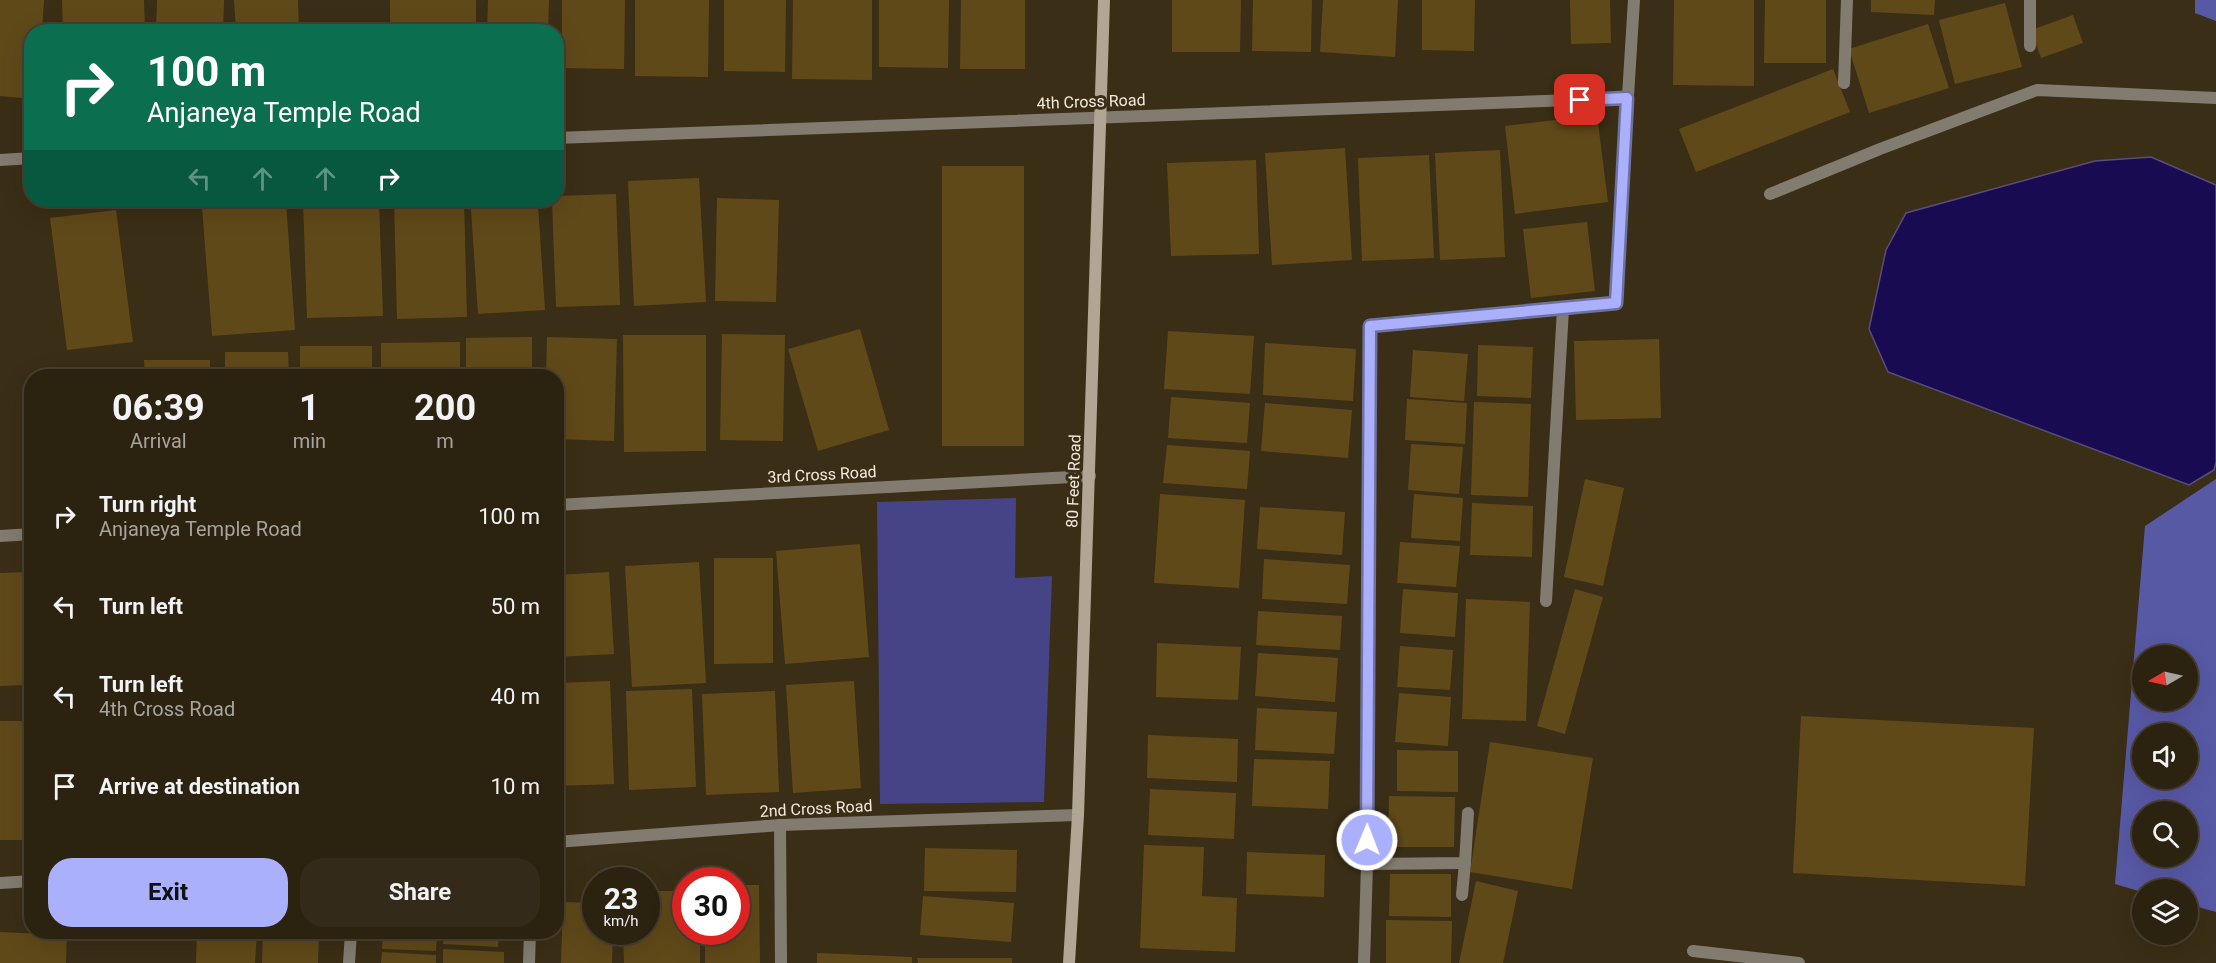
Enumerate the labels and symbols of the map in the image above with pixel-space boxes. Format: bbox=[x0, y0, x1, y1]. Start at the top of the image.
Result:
pin bbox=[1554, 74, 1605, 125]
street label: 4th Cross Road bbox=[1036, 90, 1146, 113]
street label: 80 Feet Road bbox=[1062, 434, 1085, 528]
street label: 3rd Cross Road bbox=[767, 462, 877, 487]
north arrow bbox=[2132, 645, 2198, 711]
street label: 2nd Cross Road bbox=[759, 796, 873, 821]
position arrow bbox=[1335, 808, 1399, 872]
speed limit sign: 30 bbox=[672, 867, 750, 945]

